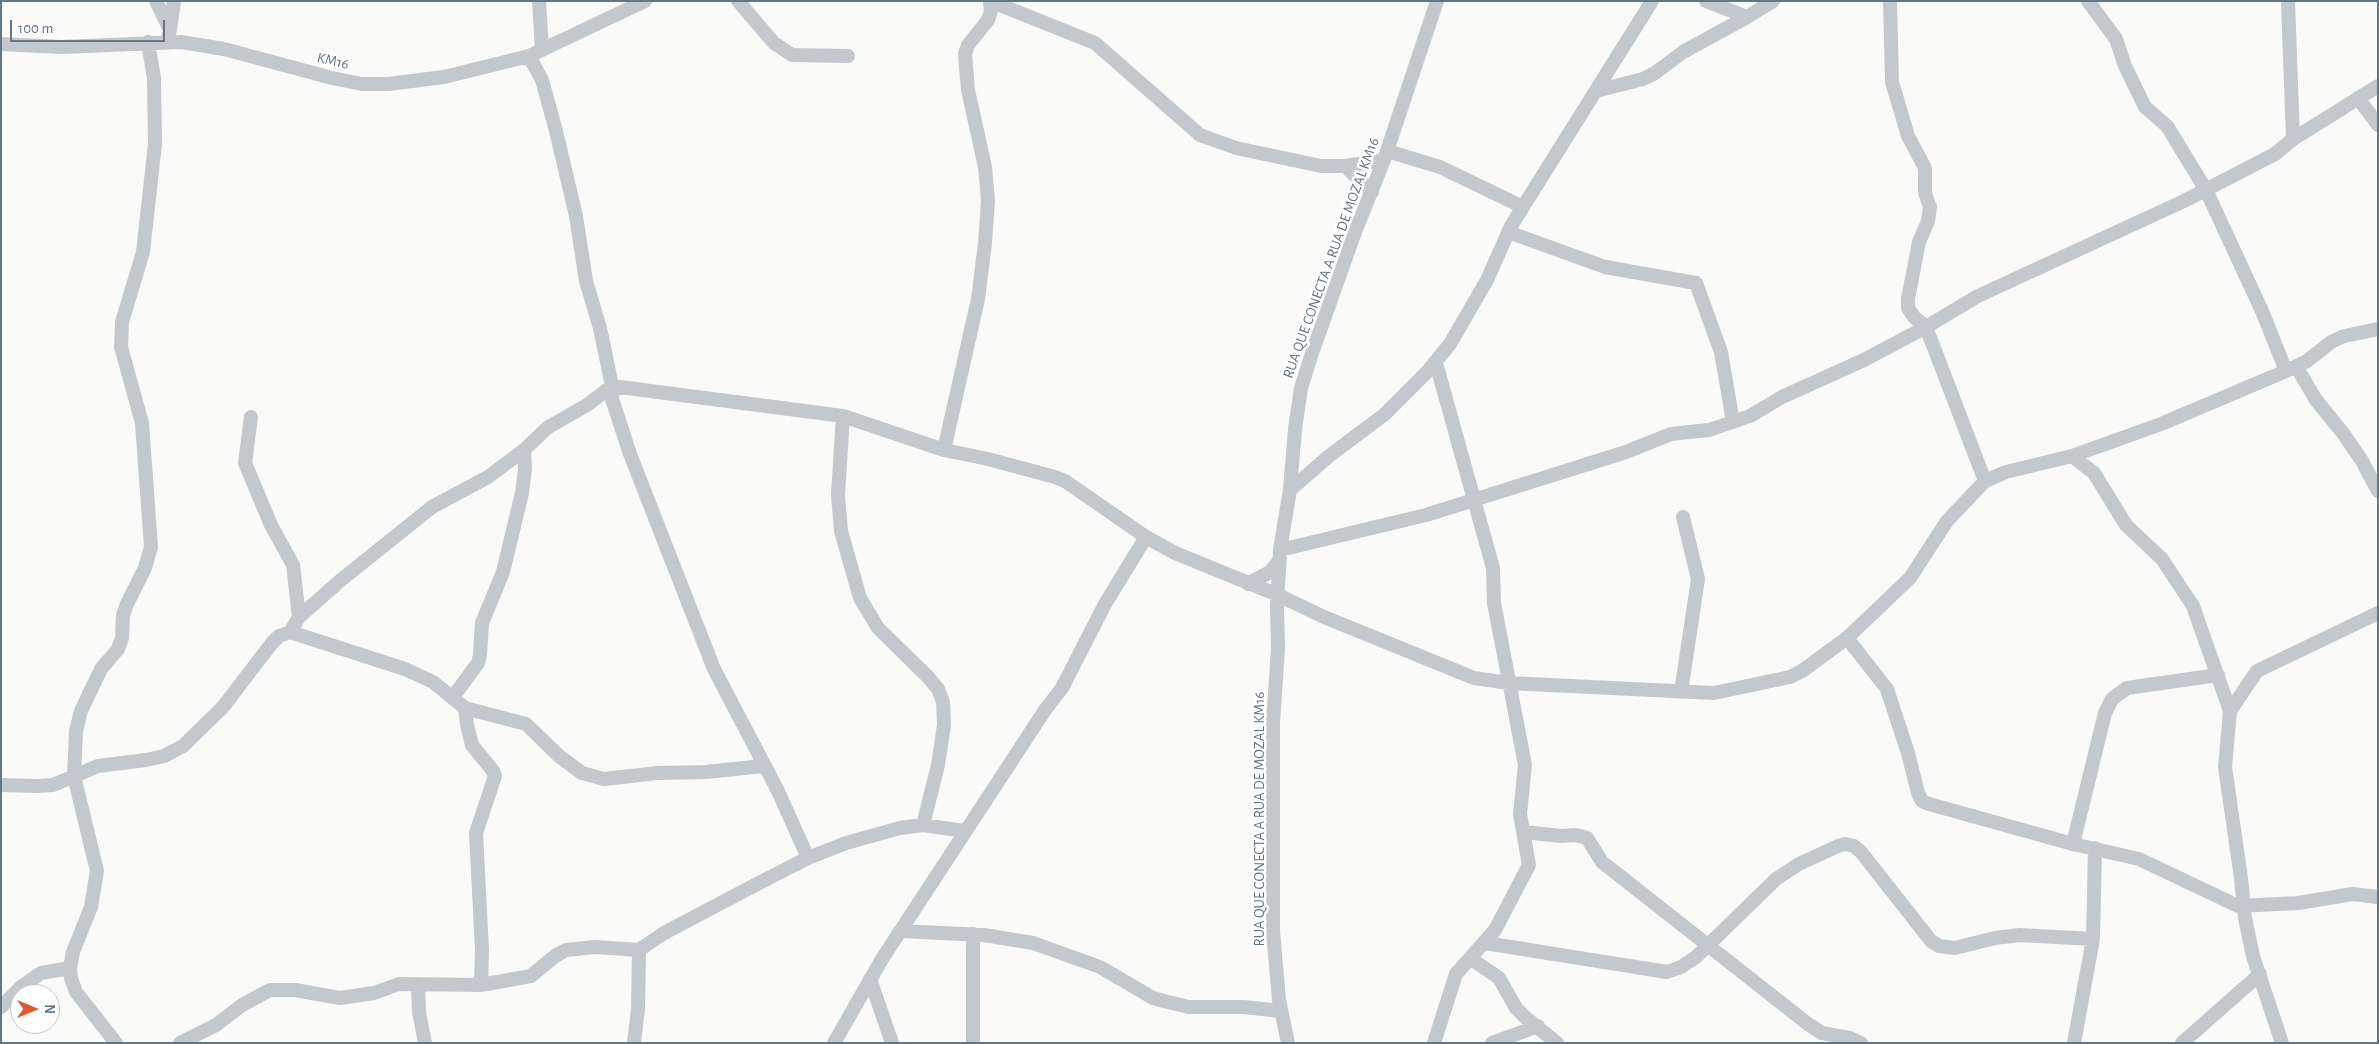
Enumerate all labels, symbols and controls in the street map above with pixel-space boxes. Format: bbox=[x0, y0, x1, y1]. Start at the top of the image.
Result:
scale bar bbox=[12, 10, 168, 42]
text: 100 m bbox=[18, 21, 53, 36]
street label: KM16 bbox=[315, 49, 351, 73]
street label: RUA QUE CONECTA A RUA DE MOZAL KM16 bbox=[1279, 135, 1383, 381]
street label: RUA QUE CONECTA A RUA DE MOZAL KM16 bbox=[1250, 692, 1268, 946]
north arrow bbox=[10, 984, 60, 1034]
text: N bbox=[42, 1004, 56, 1014]

